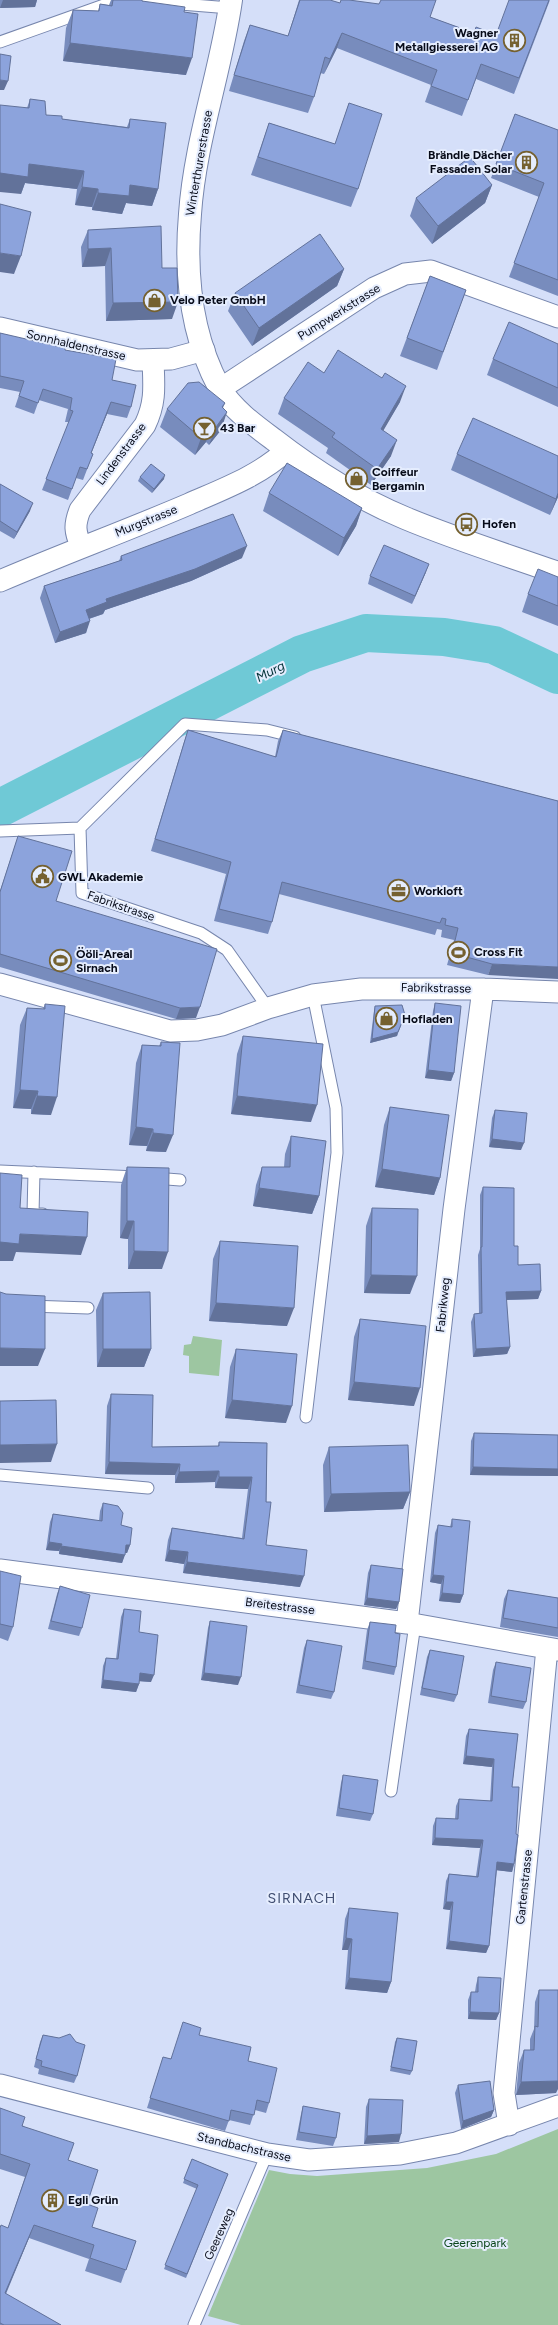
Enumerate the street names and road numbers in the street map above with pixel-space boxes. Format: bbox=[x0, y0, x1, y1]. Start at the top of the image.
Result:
street label: Winterthurerstrasse bbox=[183, 109, 215, 217]
street label: Pumpwerkstrasse bbox=[295, 281, 383, 343]
street label: Sonnhaldenstrasse bbox=[25, 327, 127, 363]
street label: Lindenstrasse bbox=[93, 420, 149, 488]
street label: Murgstrasse bbox=[113, 502, 180, 540]
street label: Fabrikstrasse bbox=[85, 888, 157, 924]
street label: Fabrikstrasse bbox=[401, 980, 472, 996]
street label: Fabrikweg bbox=[433, 1277, 453, 1333]
street label: Breitestrasse bbox=[244, 1595, 316, 1617]
street label: Gartenstrasse bbox=[513, 1848, 535, 1925]
street label: Standbachstrasse bbox=[196, 2129, 293, 2165]
street label: Geereweg bbox=[201, 2206, 237, 2262]

